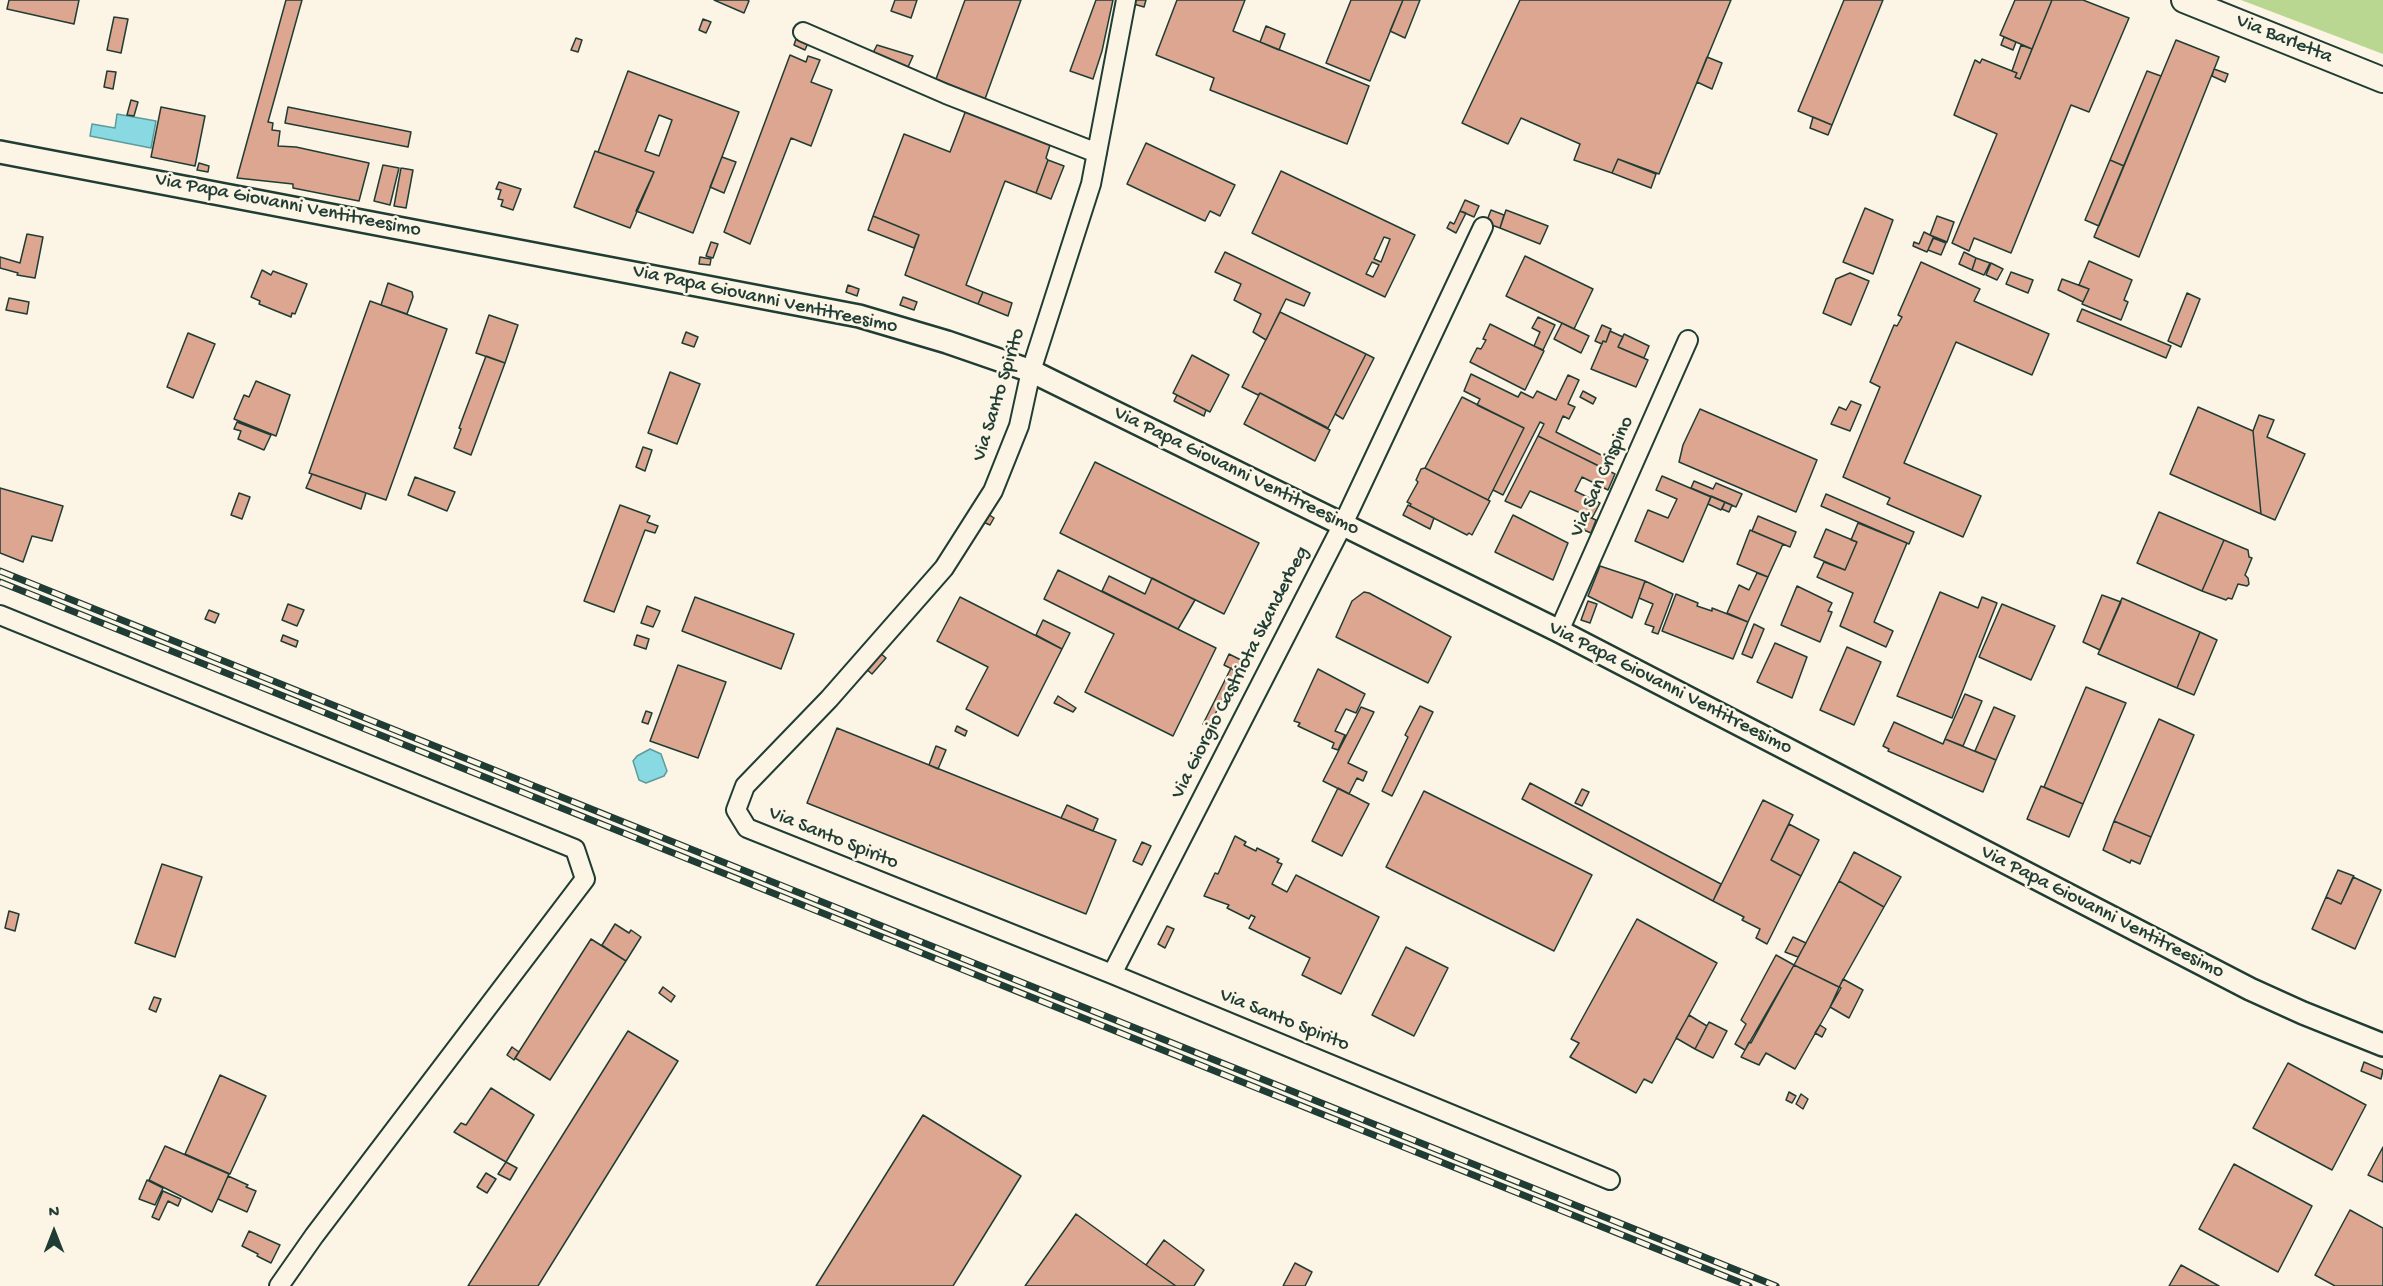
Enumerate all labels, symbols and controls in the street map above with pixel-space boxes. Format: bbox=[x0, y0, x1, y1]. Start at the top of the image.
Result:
street label: Via Barletta bbox=[2232, 10, 2336, 70]
street label: Via Papa Giovanni Ventitreesimo bbox=[153, 168, 423, 244]
street label: Via Papa Giovanni Ventitreesimo bbox=[630, 260, 900, 340]
street label: Via Santo Spirito bbox=[968, 326, 1032, 464]
street label: Via Papa Giovanni Ventitreesimo bbox=[1109, 402, 1363, 542]
street label: Via San Crispino bbox=[1566, 413, 1640, 541]
street label: Via Giorgio Castriota Skanderbeg bbox=[1167, 543, 1315, 803]
street label: Via Papa Giovanni Ventitreesimo bbox=[1544, 617, 1796, 761]
street label: Via Santo Spirito bbox=[765, 802, 901, 876]
street label: Via Papa Giovanni Ventitreesimo bbox=[1976, 841, 2228, 985]
street label: Via Santo Spirito bbox=[1216, 984, 1352, 1058]
north arrow bbox=[24, 1202, 84, 1262]
text: N bbox=[49, 1204, 59, 1223]

